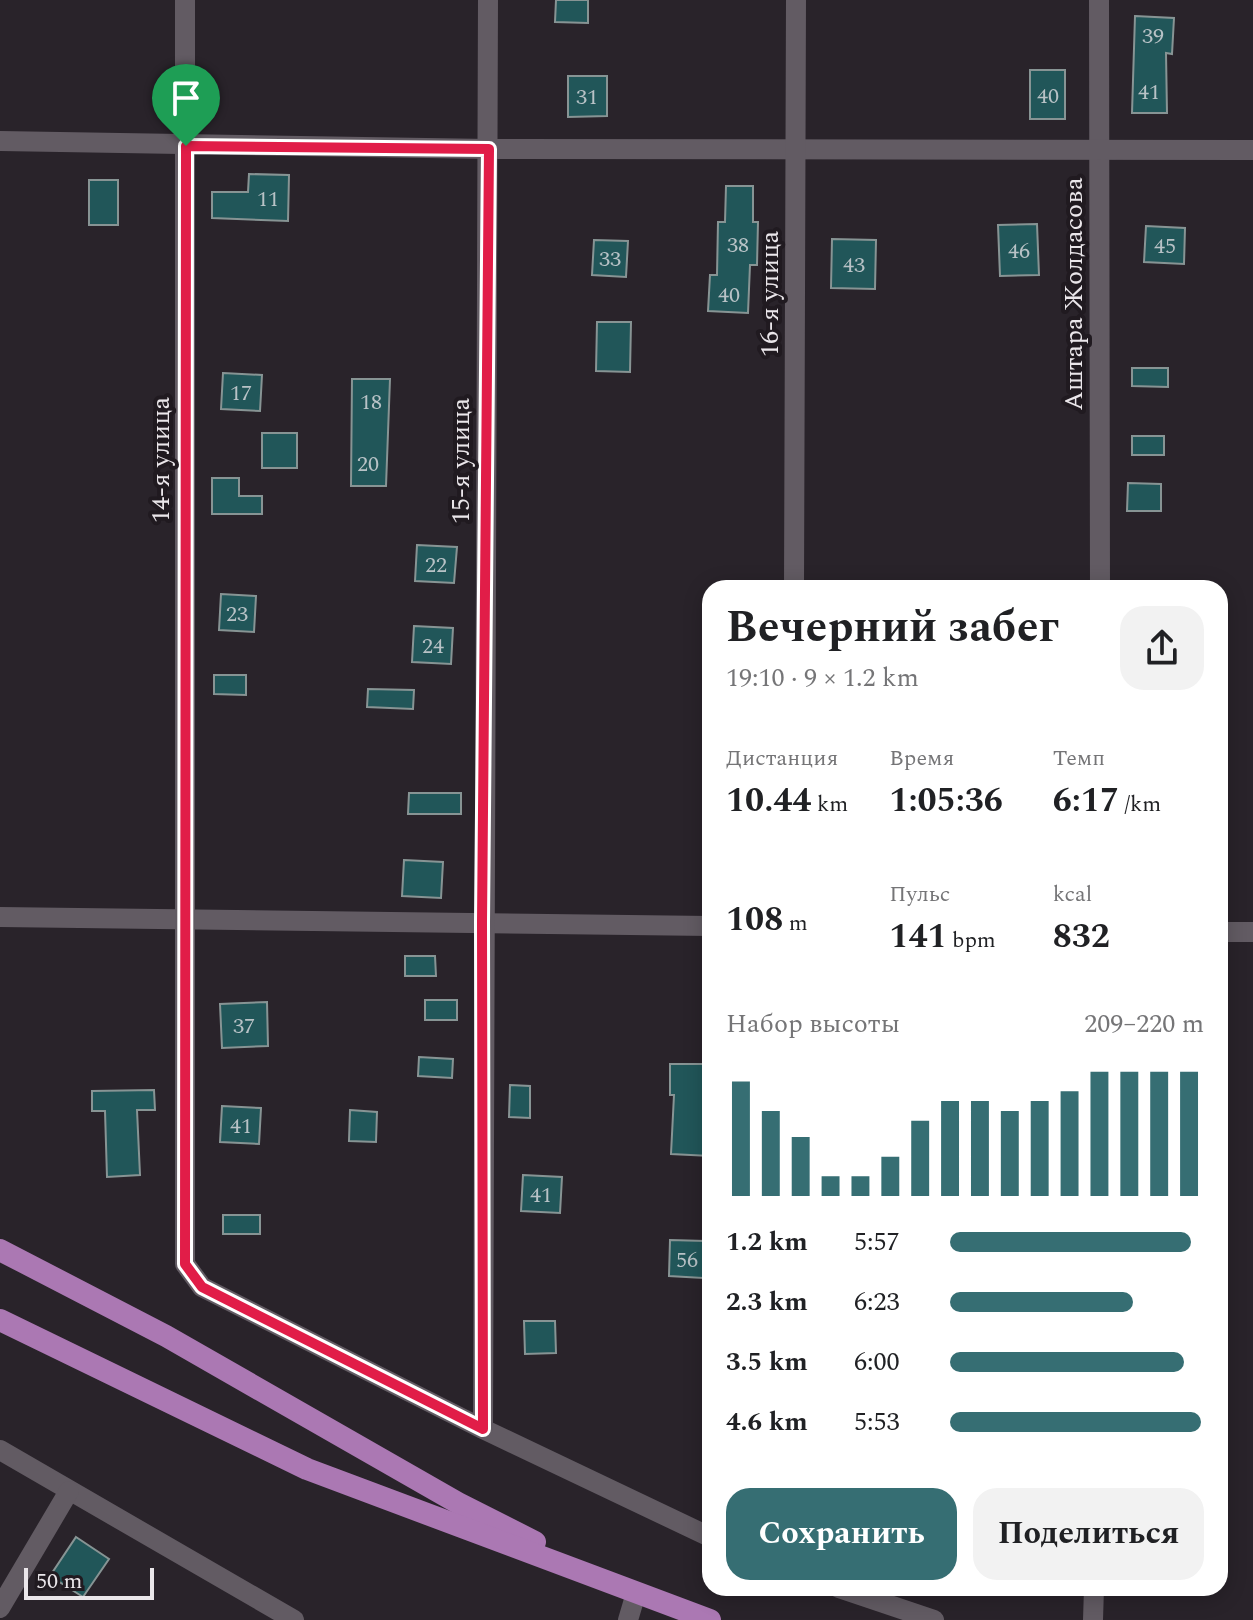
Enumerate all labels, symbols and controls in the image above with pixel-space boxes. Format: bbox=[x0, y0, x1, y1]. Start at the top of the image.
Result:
house number: 39 bbox=[1142, 20, 1164, 53]
pin bbox=[152, 64, 220, 146]
icon: arrive bbox=[164, 76, 208, 120]
house number: 41 bbox=[1138, 76, 1160, 109]
house number: 40 bbox=[1037, 80, 1059, 113]
house number: 31 bbox=[576, 81, 598, 114]
street label: Аштара Жолдасова bbox=[1054, 177, 1094, 411]
house number: 11 bbox=[257, 183, 279, 216]
house number: 38 bbox=[727, 229, 749, 262]
house number: 45 bbox=[1154, 230, 1176, 263]
street label: 16-я улица bbox=[750, 231, 790, 357]
house number: 46 bbox=[1008, 235, 1030, 268]
house number: 33 bbox=[599, 243, 621, 276]
house number: 43 bbox=[843, 249, 865, 282]
house number: 40 bbox=[718, 279, 740, 312]
house number: 17 bbox=[230, 377, 252, 410]
house number: 18 bbox=[360, 386, 382, 419]
street label: 14-я улица bbox=[141, 397, 181, 523]
street label: 15-я улица bbox=[441, 398, 481, 524]
house number: 20 bbox=[357, 448, 379, 481]
house number: 22 bbox=[425, 549, 447, 582]
text: Вечерний забег bbox=[726, 594, 1059, 661]
house number: 23 bbox=[226, 598, 248, 631]
button: share bbox=[1120, 606, 1204, 690]
house number: 24 bbox=[422, 630, 444, 663]
text: 19:10 · 9 × 1.2 km bbox=[726, 658, 919, 698]
text: Дистанция bbox=[726, 742, 838, 775]
text: Время bbox=[889, 742, 954, 775]
text: Темп bbox=[1053, 742, 1105, 775]
text: 10.44 bbox=[726, 775, 811, 827]
text: 1:05:36 bbox=[889, 775, 1003, 827]
text: 6:17 bbox=[1053, 775, 1119, 827]
text: km bbox=[811, 788, 848, 821]
text: /km bbox=[1119, 788, 1161, 821]
text: Пульс bbox=[889, 878, 950, 911]
text: kcal bbox=[1053, 878, 1092, 911]
text: 108 bbox=[726, 894, 783, 946]
text: m bbox=[783, 907, 808, 940]
text: 141 bbox=[889, 911, 947, 963]
text: 832 bbox=[1053, 911, 1110, 963]
text: bpm bbox=[947, 924, 996, 957]
text: Набор высоты bbox=[726, 1004, 900, 1044]
text: 209–220 m bbox=[1084, 1004, 1204, 1044]
house number: 37 bbox=[233, 1010, 255, 1043]
house number: 41 bbox=[230, 1110, 252, 1143]
house number: 41 bbox=[530, 1179, 552, 1212]
text: 1.2 km bbox=[726, 1222, 808, 1262]
text: 5:57 bbox=[854, 1222, 900, 1262]
house number: 56 bbox=[676, 1244, 698, 1277]
text: 2.3 km bbox=[726, 1282, 808, 1322]
text: 6:23 bbox=[854, 1282, 900, 1322]
text: 3.5 km bbox=[726, 1342, 808, 1382]
text: 6:00 bbox=[854, 1342, 900, 1382]
text: 4.6 km bbox=[726, 1402, 808, 1442]
text: 5:53 bbox=[854, 1402, 900, 1442]
button: Сохранить bbox=[726, 1488, 957, 1580]
button: Поделиться bbox=[973, 1488, 1204, 1580]
scale bar bbox=[24, 1564, 154, 1600]
text: 50 m bbox=[36, 1565, 82, 1598]

